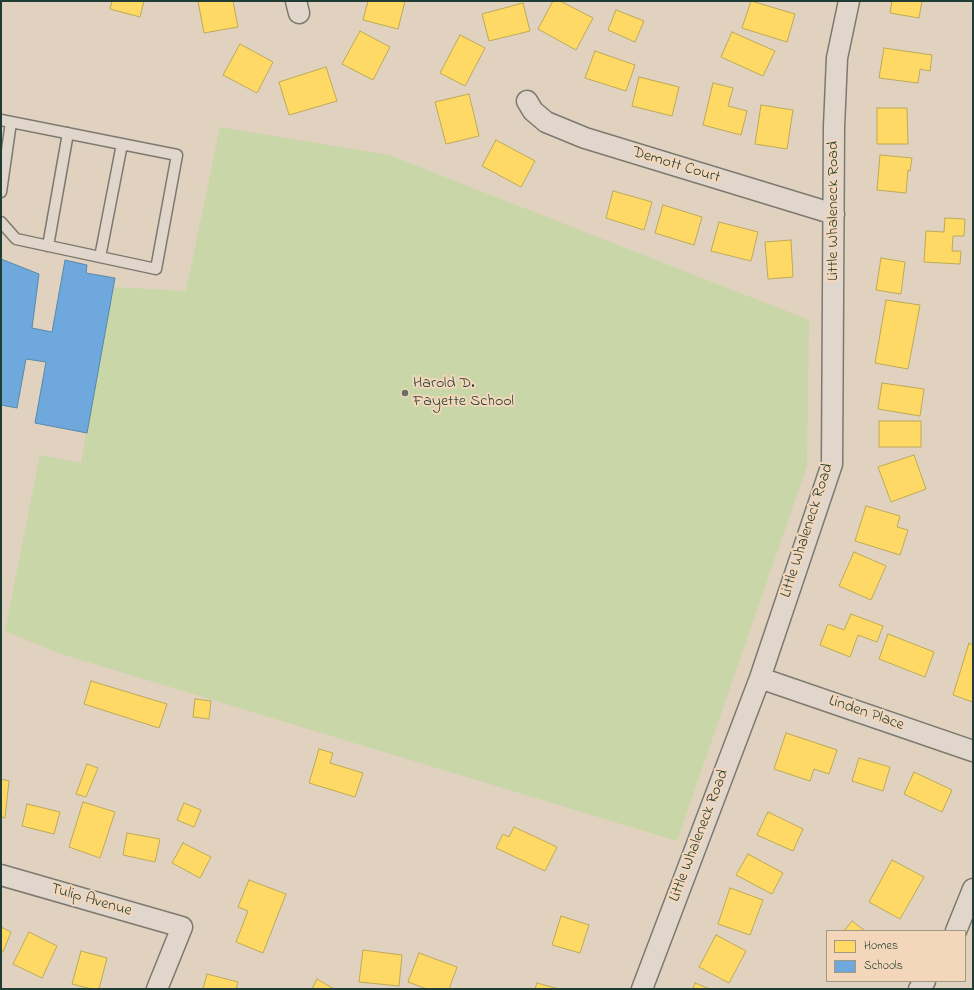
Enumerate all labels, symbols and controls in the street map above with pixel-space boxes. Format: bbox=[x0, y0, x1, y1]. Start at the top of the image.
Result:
street label: Little Whaleneck Road bbox=[824, 141, 844, 281]
street label: Demott Court bbox=[630, 144, 722, 188]
place label: Harold D. Fayette School bbox=[413, 374, 514, 412]
marker: Harold D. Fayette School bbox=[400, 388, 410, 398]
street label: Little Whaleneck Road bbox=[777, 462, 839, 600]
street label: Linden Place bbox=[826, 692, 906, 736]
street label: Little Whaleneck Road bbox=[666, 767, 734, 905]
street label: Tulip Avenue bbox=[48, 880, 134, 922]
legend bbox=[826, 930, 966, 982]
text: Homes bbox=[864, 937, 898, 955]
text: Schools bbox=[864, 957, 903, 975]

